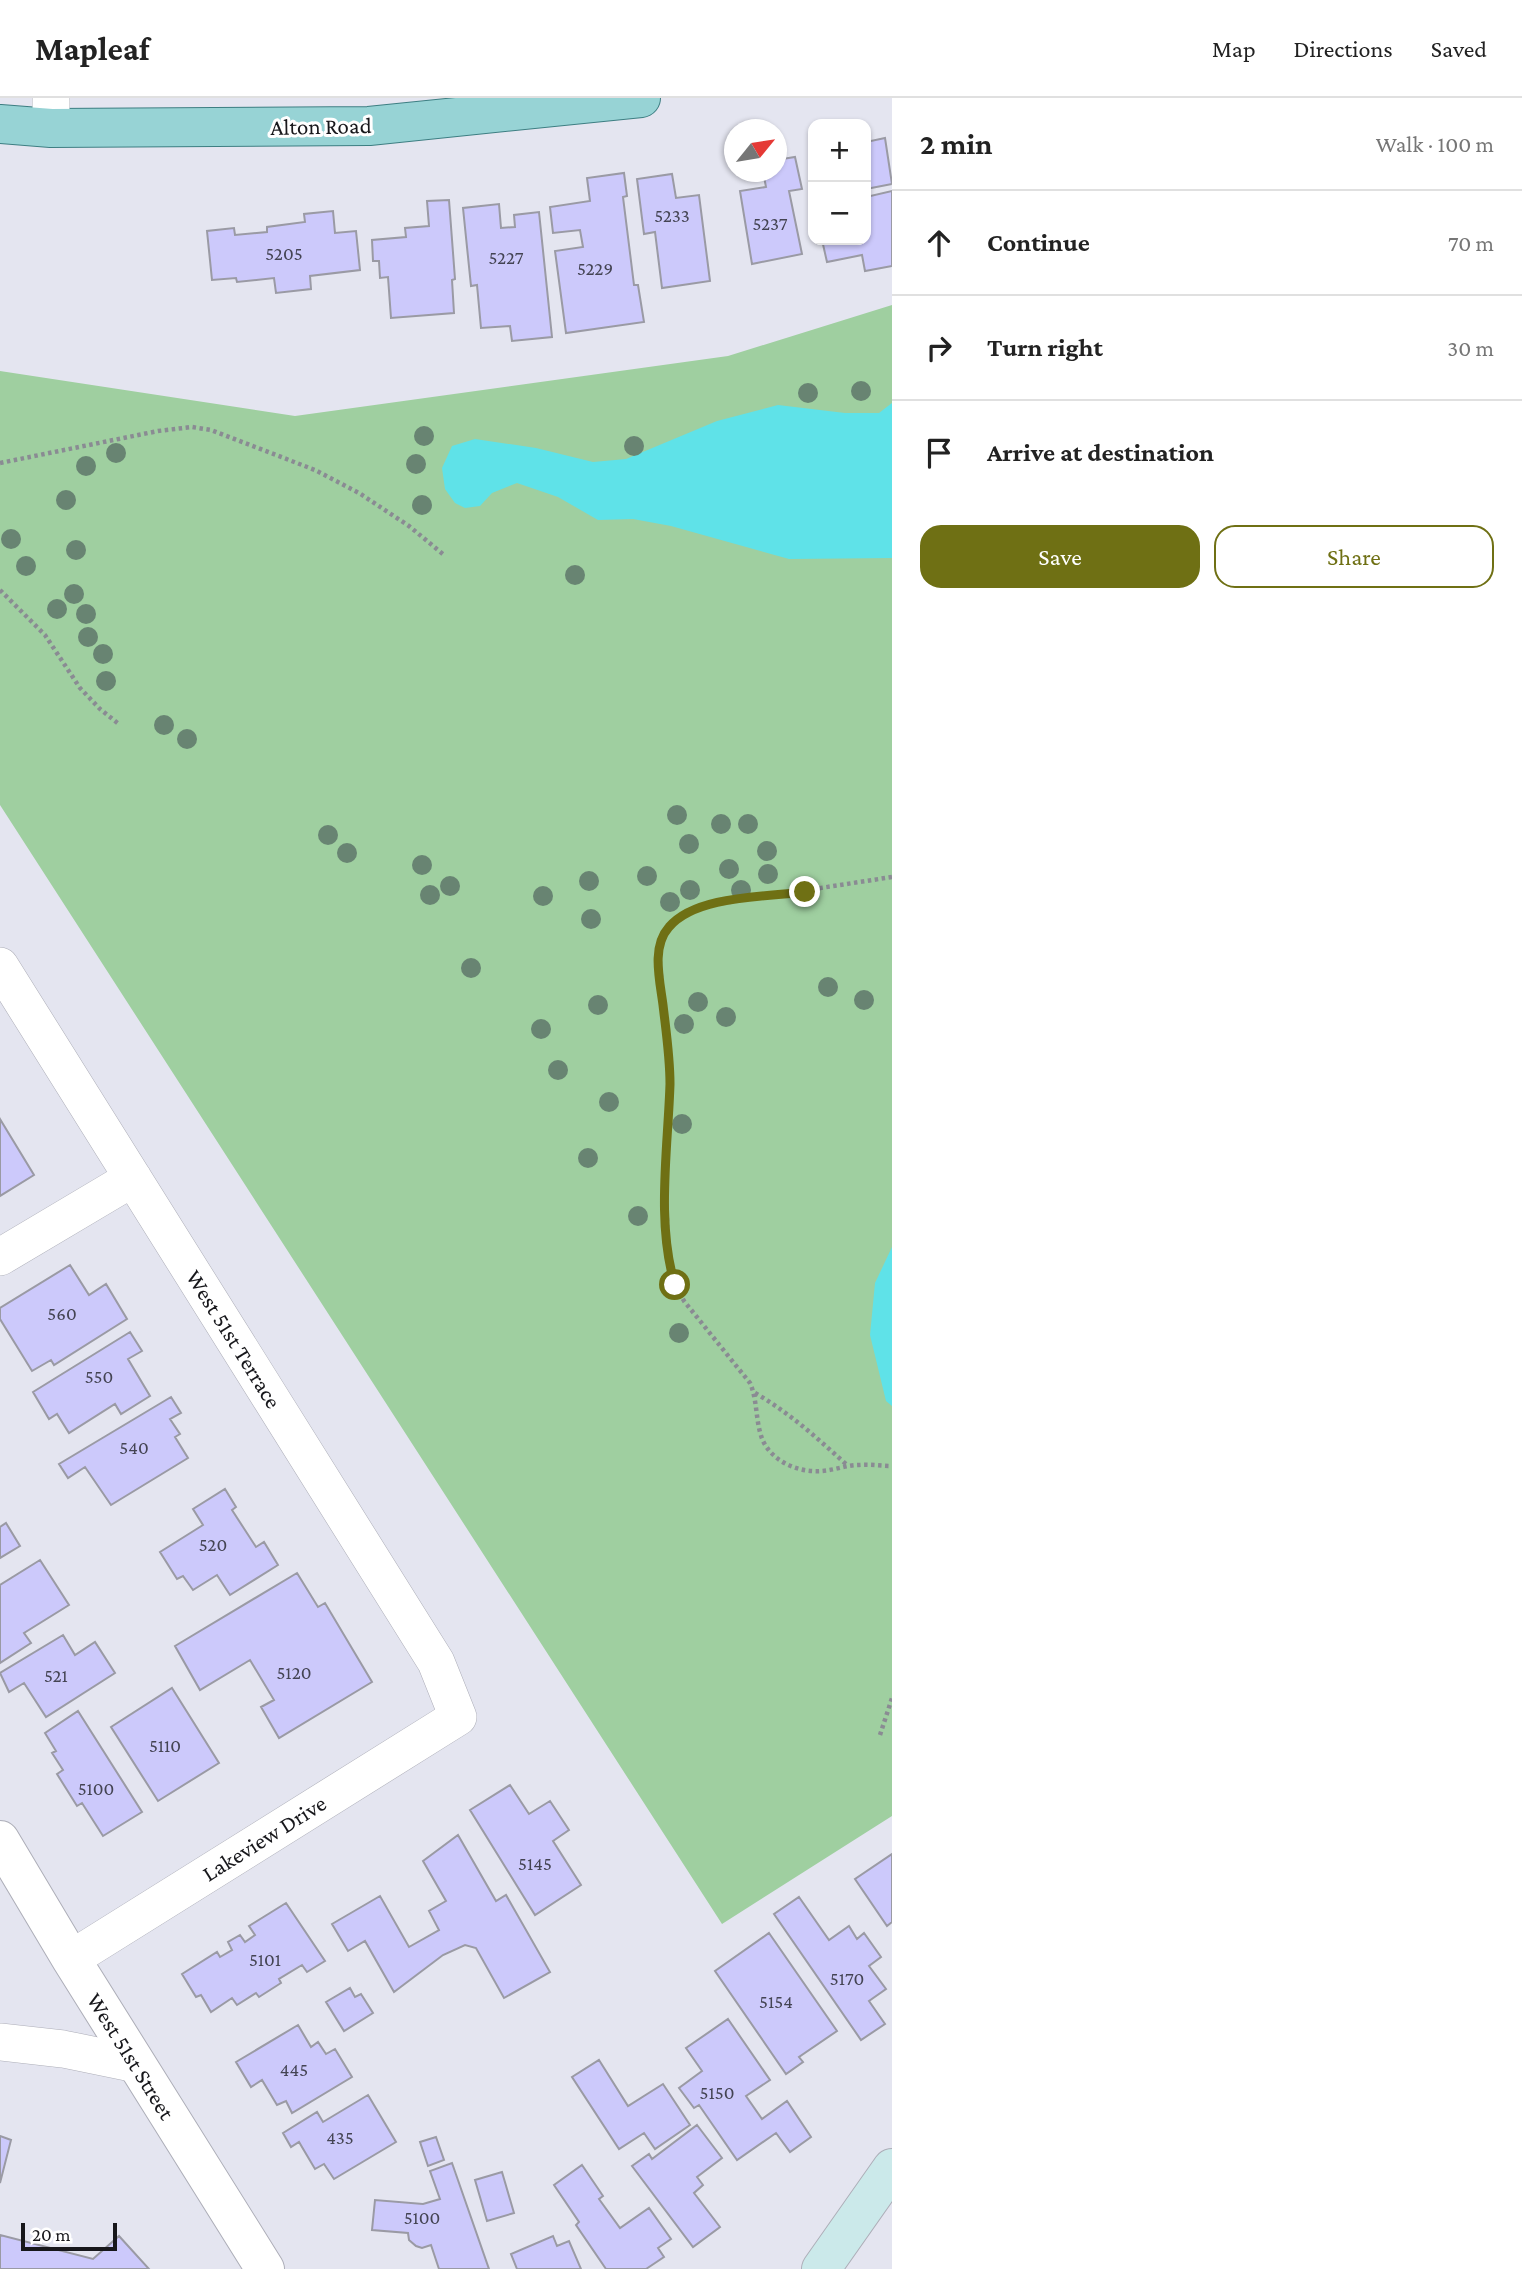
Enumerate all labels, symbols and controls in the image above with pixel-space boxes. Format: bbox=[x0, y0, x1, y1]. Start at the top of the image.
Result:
text: Mapleaf bbox=[35, 30, 150, 67]
text: Map bbox=[1212, 35, 1256, 62]
text: Directions bbox=[1294, 35, 1393, 62]
text: Saved bbox=[1431, 35, 1487, 62]
street label: Alton Road bbox=[270, 112, 372, 140]
north arrow bbox=[724, 119, 787, 182]
map controls bbox=[808, 119, 871, 245]
button: + bbox=[808, 119, 871, 182]
text: 2 min bbox=[920, 127, 992, 160]
text: Walk · 100 m bbox=[1376, 131, 1494, 157]
button: − bbox=[808, 182, 871, 245]
house number: 5233 bbox=[654, 205, 690, 226]
house number: 5237 bbox=[752, 213, 788, 234]
icon: ahead bbox=[920, 224, 958, 262]
text: Continue bbox=[987, 228, 1090, 257]
text: 70 m bbox=[1448, 230, 1494, 256]
house number: 5205 bbox=[265, 243, 303, 264]
house number: 5227 bbox=[489, 247, 524, 268]
house number: 5229 bbox=[577, 258, 613, 279]
icon: right bbox=[920, 329, 958, 367]
text: Turn right bbox=[987, 333, 1103, 362]
text: 30 m bbox=[1447, 335, 1494, 361]
icon: arrive bbox=[920, 434, 958, 472]
text: Arrive at destination bbox=[987, 438, 1214, 467]
button: Save bbox=[920, 525, 1200, 588]
button: Share bbox=[1214, 525, 1494, 588]
route end bbox=[789, 876, 820, 907]
street label: West 51st Terrace bbox=[181, 1265, 287, 1413]
route start bbox=[659, 1269, 690, 1300]
house number: 560 bbox=[47, 1303, 77, 1324]
house number: 550 bbox=[85, 1366, 113, 1387]
house number: 540 bbox=[119, 1437, 149, 1458]
house number: 520 bbox=[199, 1534, 227, 1555]
house number: 5120 bbox=[277, 1662, 311, 1683]
house number: 521 bbox=[44, 1665, 68, 1686]
house number: 5110 bbox=[149, 1735, 181, 1756]
house number: 5100 bbox=[78, 1778, 114, 1799]
street label: Lakeview Drive bbox=[197, 1790, 331, 1886]
house number: 5145 bbox=[518, 1853, 552, 1874]
house number: 5101 bbox=[249, 1949, 281, 1970]
house number: 5170 bbox=[830, 1968, 864, 1989]
street label: West 51st Street bbox=[82, 1988, 180, 2124]
house number: 5154 bbox=[759, 1991, 793, 2012]
house number: 445 bbox=[280, 2059, 308, 2080]
house number: 5150 bbox=[700, 2082, 734, 2103]
house number: 435 bbox=[326, 2127, 354, 2148]
house number: 5100 bbox=[404, 2207, 440, 2228]
scale bar bbox=[21, 2220, 117, 2252]
text: 20 m bbox=[32, 2224, 71, 2245]

